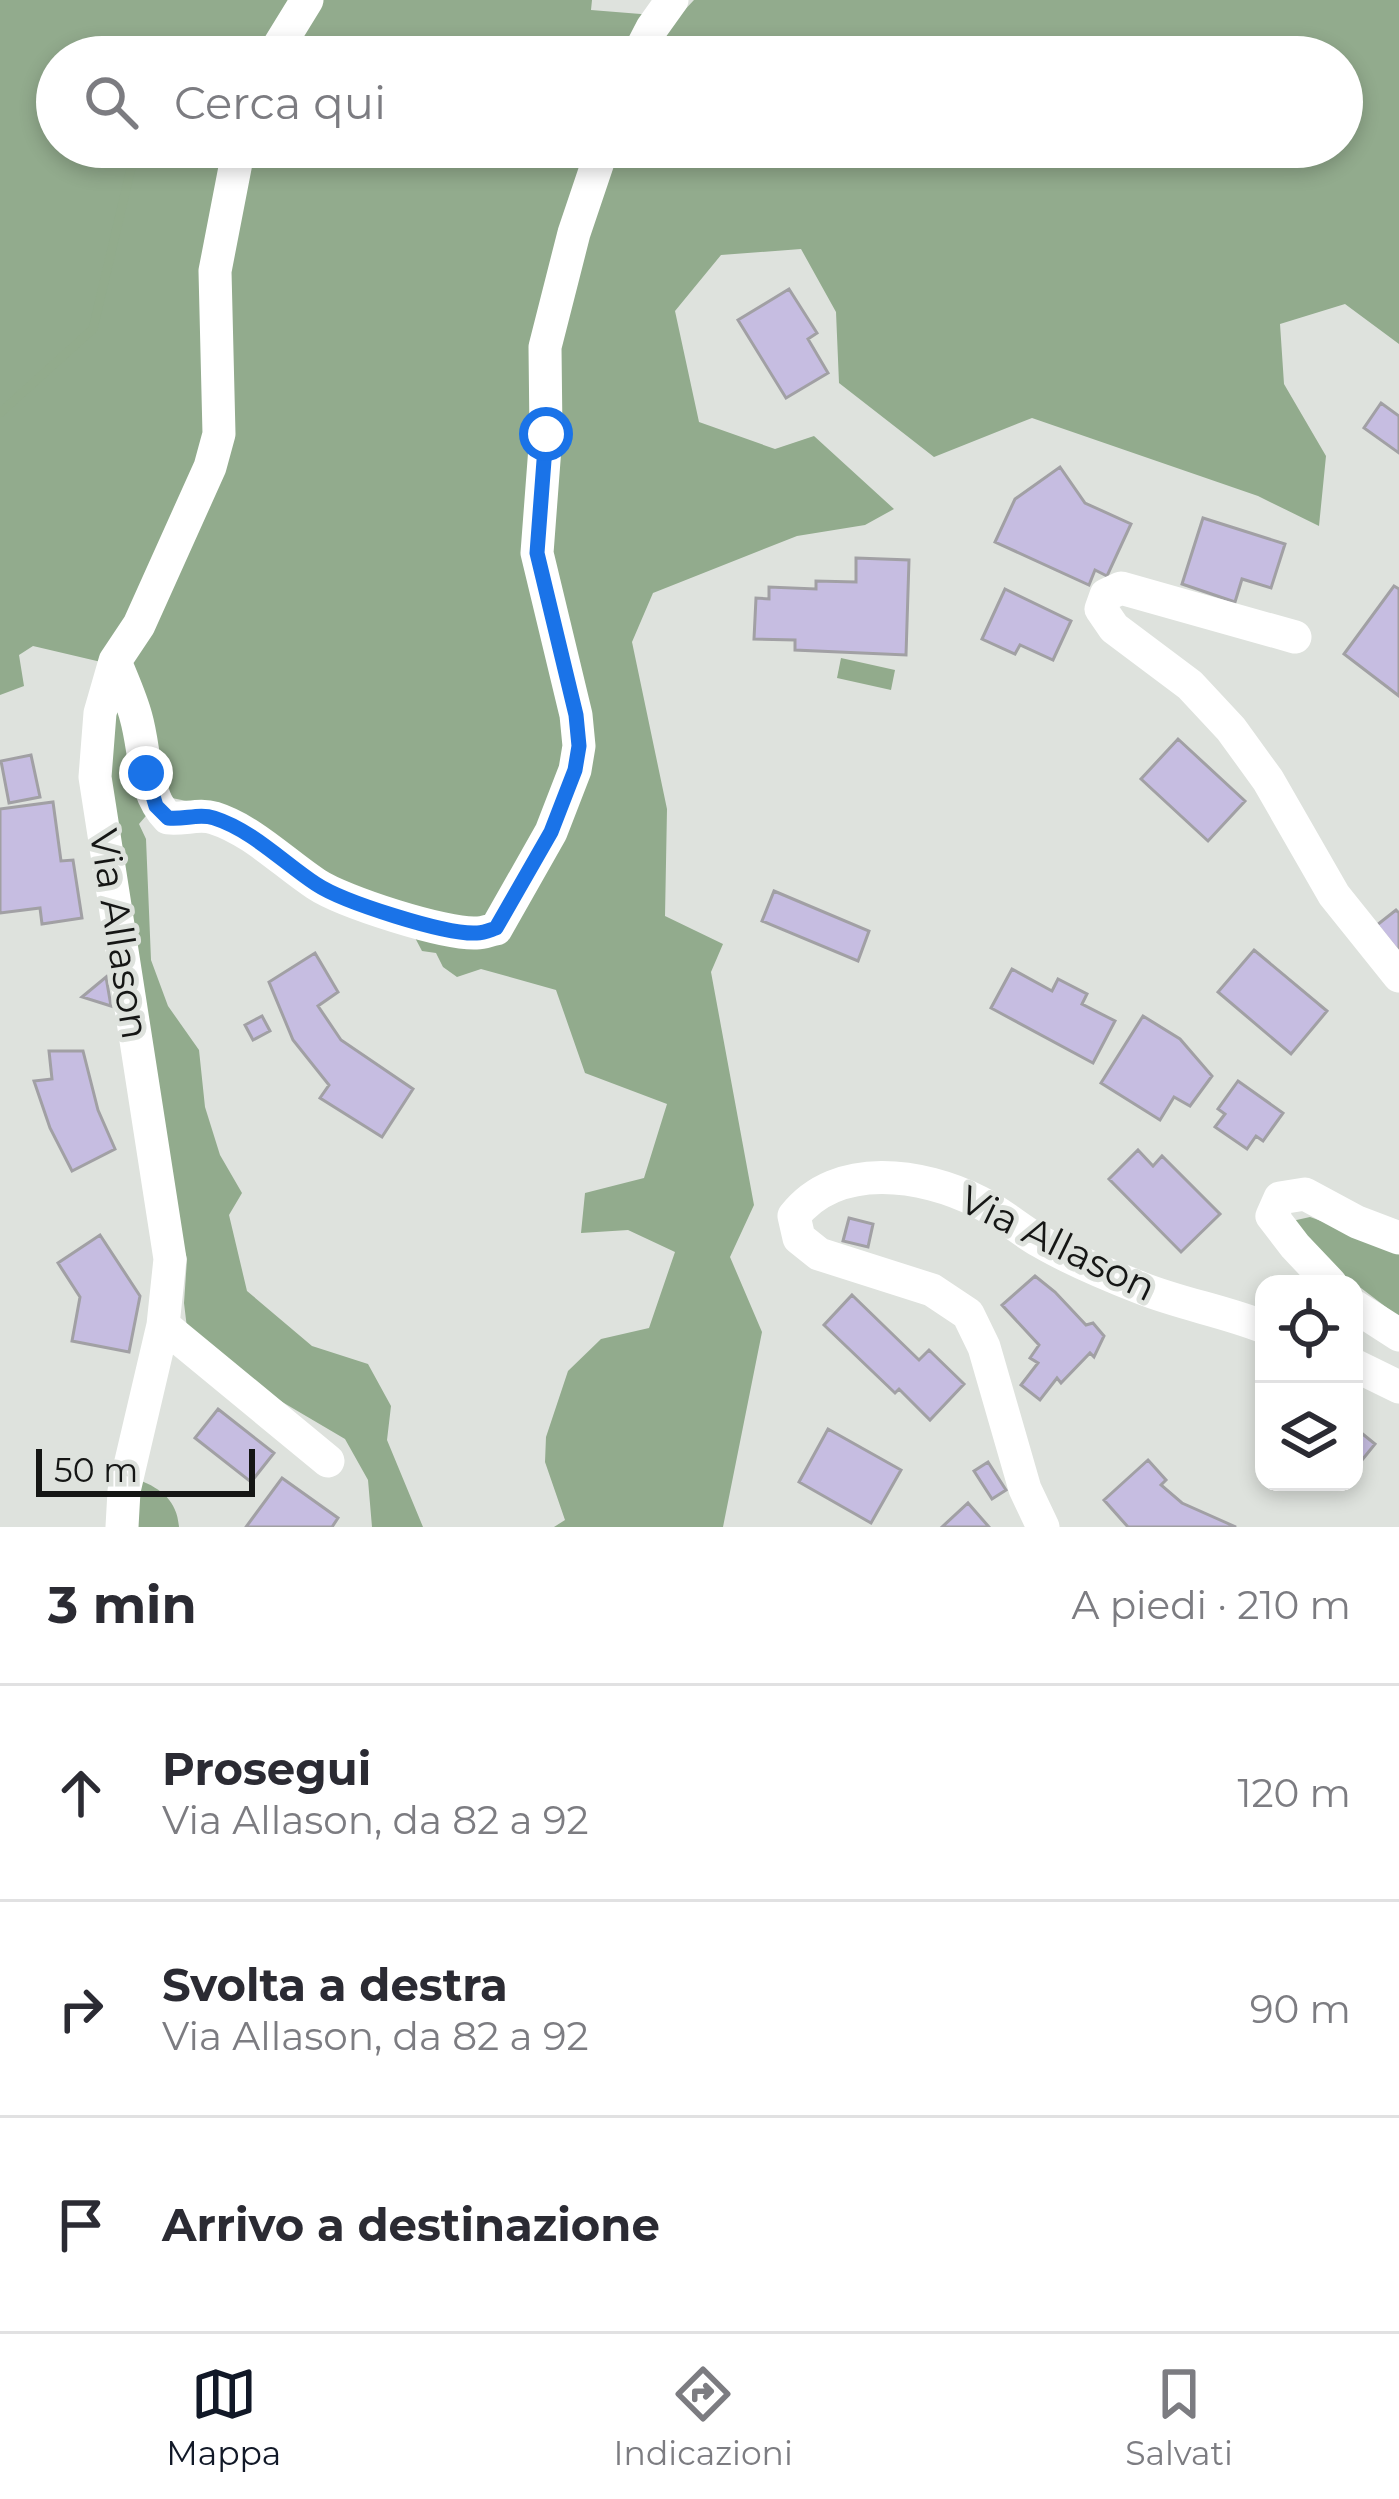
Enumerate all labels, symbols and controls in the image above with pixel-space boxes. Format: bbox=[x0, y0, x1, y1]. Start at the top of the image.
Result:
search box bbox=[36, 36, 1363, 168]
icon: search bbox=[78, 69, 144, 135]
text: Cerca qui bbox=[174, 75, 386, 130]
route start bbox=[519, 407, 573, 461]
route end bbox=[119, 746, 173, 800]
street label: Via Allason bbox=[80, 826, 160, 1042]
street label: Via Allason bbox=[952, 1175, 1164, 1311]
map controls bbox=[1255, 1275, 1363, 1491]
button: locate bbox=[1255, 1275, 1363, 1383]
button: layers bbox=[1255, 1383, 1363, 1491]
scale bar bbox=[36, 1443, 255, 1496]
text: 50 m bbox=[54, 1450, 138, 1490]
text: 3 min bbox=[48, 1574, 197, 1636]
text: A piedi · 210 m bbox=[1071, 1581, 1351, 1629]
text: Prosegui bbox=[162, 1741, 371, 1796]
icon: ahead bbox=[48, 1760, 114, 1826]
text: 120 m bbox=[1237, 1769, 1351, 1817]
text: Via Allason, da 82 a 92 bbox=[162, 1796, 589, 1844]
text: Svolta a destra bbox=[162, 1957, 508, 2012]
icon: right bbox=[48, 1976, 114, 2042]
text: 90 m bbox=[1250, 1985, 1351, 2033]
text: Via Allason, da 82 a 92 bbox=[162, 2012, 589, 2060]
icon: arrive bbox=[48, 2192, 114, 2258]
text: Arrivo a destinazione bbox=[162, 2197, 660, 2252]
tab: Mappa bbox=[166, 2361, 281, 2473]
tab: Indicazioni bbox=[614, 2361, 793, 2473]
tab: Salvati bbox=[1125, 2361, 1233, 2473]

